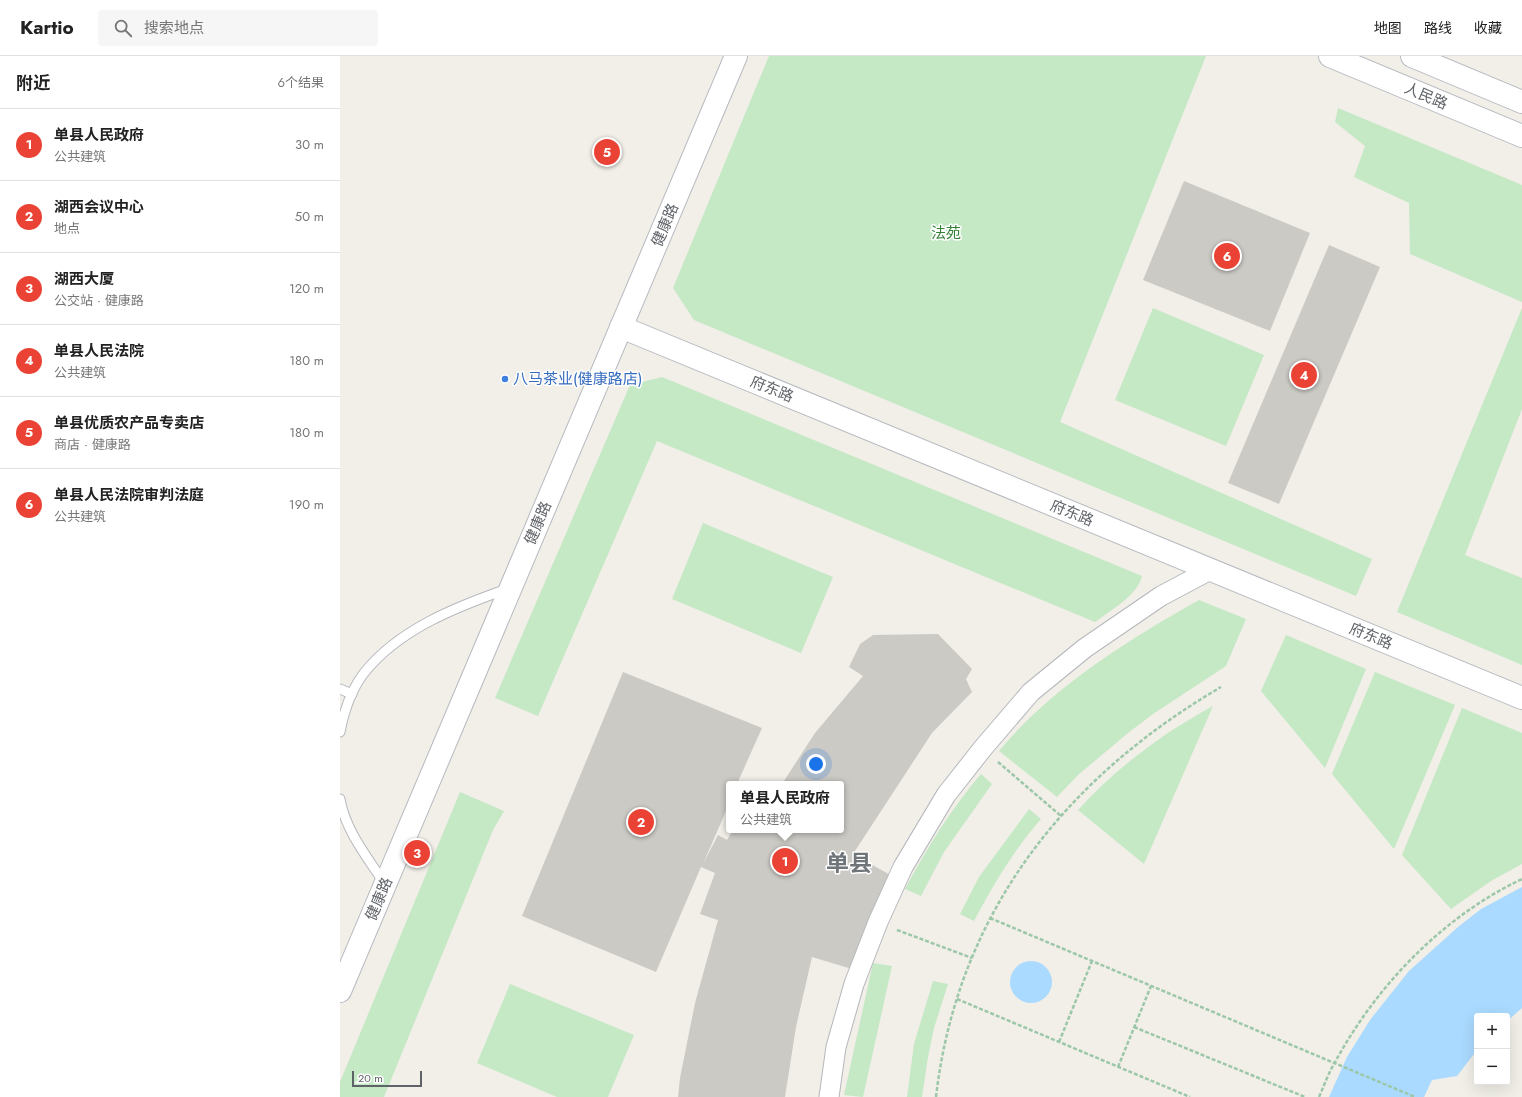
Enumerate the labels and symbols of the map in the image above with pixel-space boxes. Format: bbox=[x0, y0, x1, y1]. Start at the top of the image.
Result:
street label: 人民路 bbox=[1401, 77, 1451, 115]
pin: 5 bbox=[594, 137, 620, 167]
street label: 健康路 bbox=[646, 200, 684, 250]
park label: 法苑 bbox=[931, 222, 961, 244]
pin: 6 bbox=[1214, 241, 1240, 271]
pin: 4 bbox=[1291, 360, 1317, 390]
place label: 八马茶业(健康路店) bbox=[513, 368, 642, 390]
street label: 府东路 bbox=[747, 370, 797, 408]
marker: 八马茶业(健康路店) bbox=[500, 374, 510, 384]
street label: 府东路 bbox=[1047, 494, 1097, 532]
street label: 健康路 bbox=[519, 498, 557, 548]
street label: 府东路 bbox=[1346, 617, 1396, 655]
your location bbox=[806, 754, 826, 774]
pin: 2 bbox=[628, 807, 654, 837]
pin: 3 bbox=[404, 838, 430, 868]
pin: 1 bbox=[772, 846, 798, 876]
district label: 单县 bbox=[826, 846, 872, 880]
street label: 健康路 bbox=[360, 874, 398, 924]
scale bar bbox=[352, 1069, 422, 1088]

